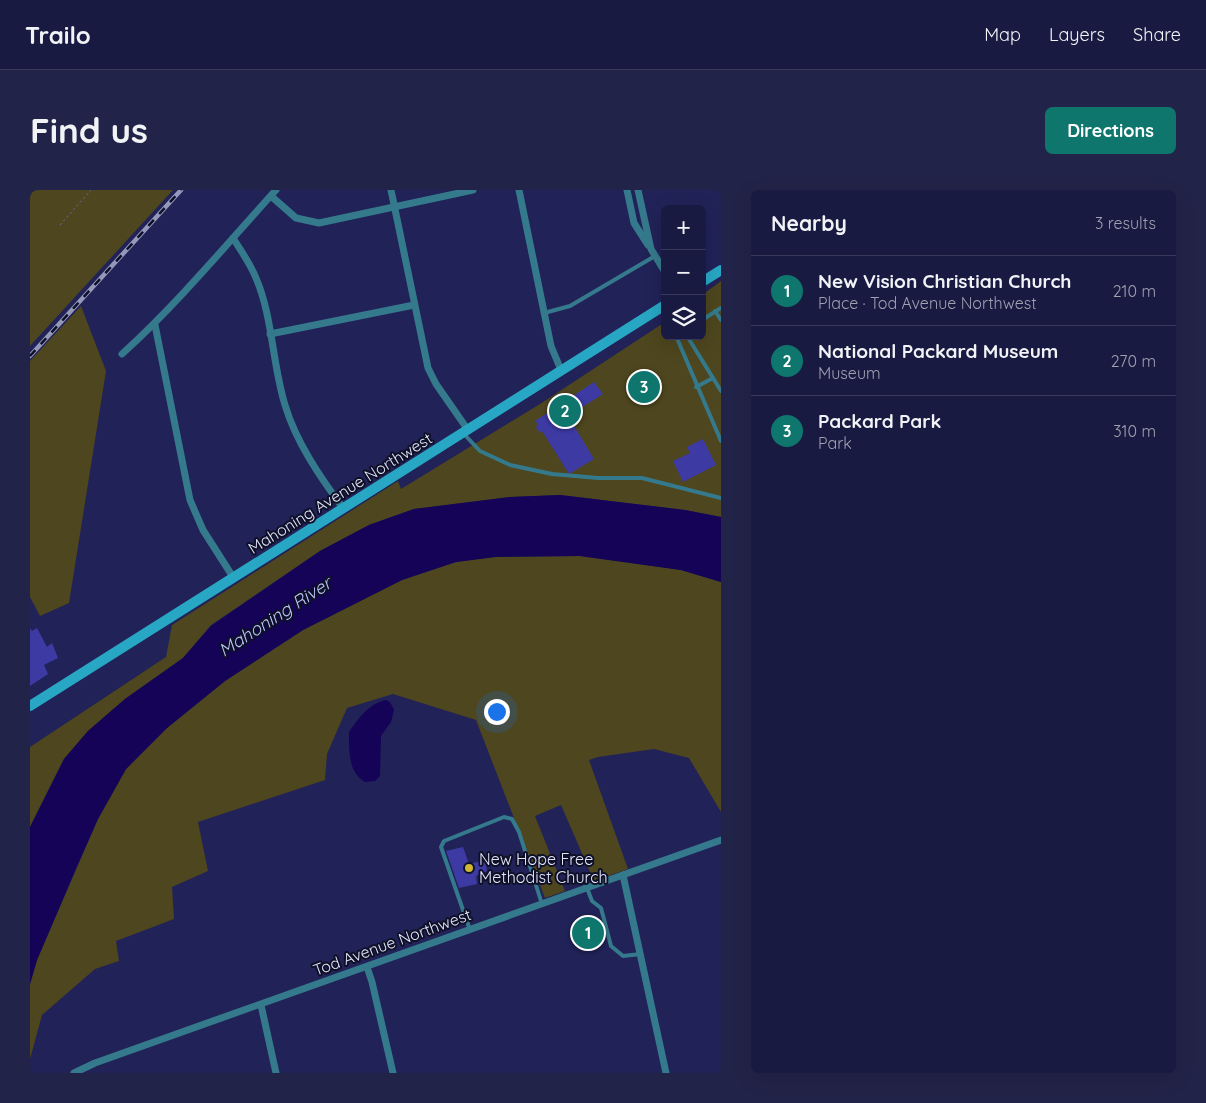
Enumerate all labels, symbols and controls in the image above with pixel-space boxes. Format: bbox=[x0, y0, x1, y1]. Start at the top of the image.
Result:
text: Trailo bbox=[25, 20, 91, 50]
text: Map bbox=[984, 23, 1021, 46]
text: Layers bbox=[1049, 23, 1105, 46]
text: Share bbox=[1133, 23, 1181, 46]
button: Directions bbox=[1045, 107, 1176, 154]
text: Find us bbox=[30, 108, 148, 152]
map controls bbox=[661, 205, 706, 340]
button: + bbox=[661, 205, 706, 250]
text: Nearby bbox=[771, 210, 847, 236]
text: 3 results bbox=[1095, 213, 1156, 233]
button: − bbox=[661, 250, 706, 295]
text: New Vision Christian Church bbox=[818, 269, 1071, 293]
text: 1 bbox=[784, 281, 790, 301]
text: 210 m bbox=[1113, 281, 1156, 301]
text: Place · Tod Avenue Northwest bbox=[818, 293, 1037, 313]
button: layers bbox=[661, 295, 706, 340]
text: National Packard Museum bbox=[818, 339, 1058, 363]
text: 2 bbox=[782, 351, 792, 371]
text: 270 m bbox=[1111, 351, 1156, 371]
text: Museum bbox=[818, 363, 881, 383]
pin: 3 bbox=[628, 368, 660, 406]
pin: 2 bbox=[549, 392, 581, 430]
text: Packard Park bbox=[818, 409, 941, 433]
text: 3 bbox=[783, 421, 791, 441]
text: 310 m bbox=[1113, 421, 1156, 441]
street label: Mahoning Avenue Northwest bbox=[244, 428, 436, 558]
text: Park bbox=[818, 433, 852, 453]
water label: Mahoning River bbox=[214, 570, 337, 662]
your location bbox=[484, 699, 510, 725]
place label: New Hope Free Methodist Church bbox=[479, 849, 608, 887]
marker: New Hope Free Methodist Church bbox=[463, 862, 475, 874]
street label: Tod Avenue Northwest bbox=[310, 904, 474, 980]
pin: 1 bbox=[572, 914, 604, 952]

